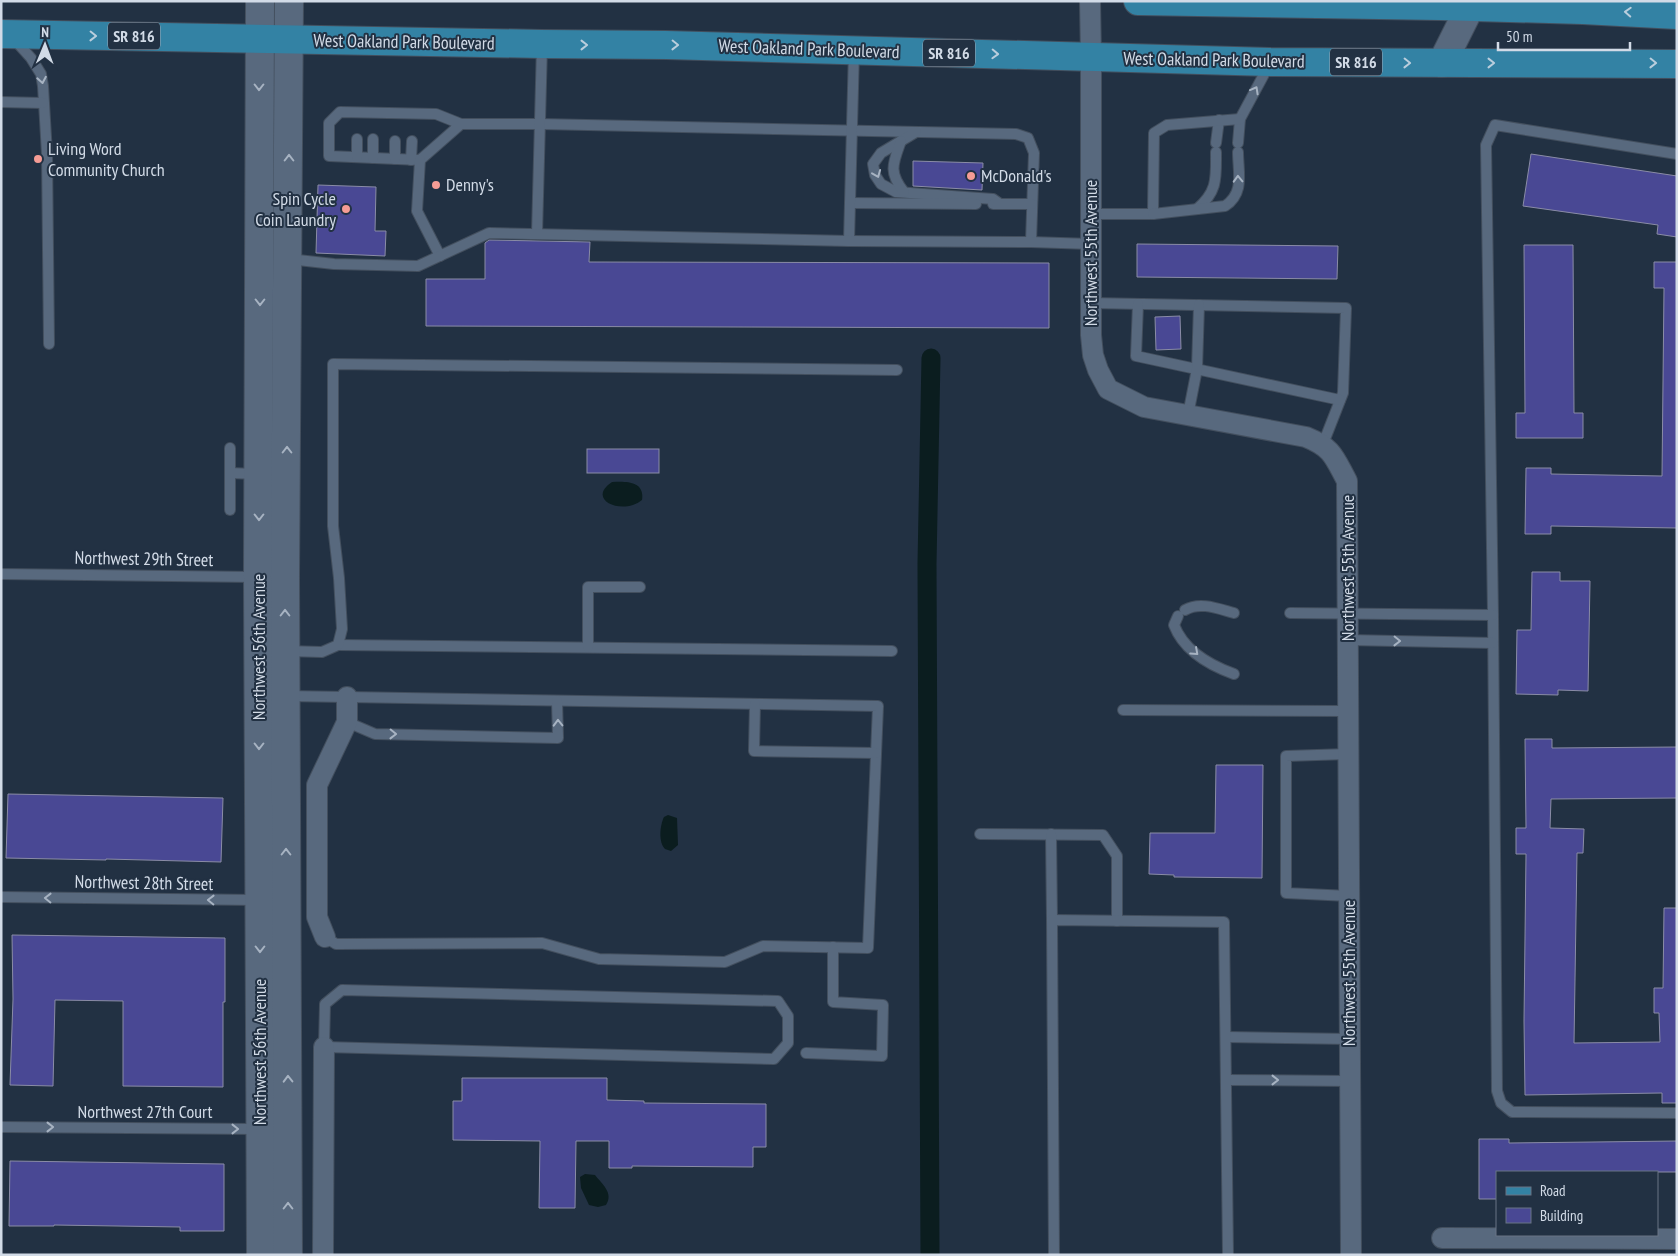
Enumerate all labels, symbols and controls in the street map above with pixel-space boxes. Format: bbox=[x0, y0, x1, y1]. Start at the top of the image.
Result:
one-way arrow bbox=[1624, 7, 1632, 18]
north arrow bbox=[20, 20, 70, 70]
scale bar bbox=[1498, 20, 1630, 52]
road number: SR 816 bbox=[108, 22, 160, 50]
text: N bbox=[41, 23, 49, 41]
text: 50 m bbox=[1506, 27, 1532, 46]
street label: West Oakland Park Boulevard bbox=[313, 28, 495, 55]
one-way arrow bbox=[90, 31, 97, 41]
street label: West Oakland Park Boulevard bbox=[718, 34, 900, 63]
one-way arrow bbox=[580, 40, 588, 50]
one-way arrow bbox=[672, 40, 679, 50]
road number: SR 816 bbox=[923, 40, 975, 66]
street label: West Oakland Park Boulevard bbox=[1123, 46, 1305, 73]
road number: SR 816 bbox=[1330, 48, 1382, 76]
one-way arrow bbox=[992, 49, 999, 59]
one-way arrow bbox=[1403, 58, 1411, 68]
one-way arrow bbox=[1488, 58, 1495, 68]
one-way arrow bbox=[1650, 58, 1658, 69]
one-way arrow bbox=[36, 76, 46, 85]
one-way arrow bbox=[254, 84, 264, 92]
one-way arrow bbox=[1249, 86, 1259, 95]
place label: Living Word Community Church bbox=[48, 137, 165, 181]
marker: Living Word Community Church bbox=[32, 153, 44, 165]
one-way arrow bbox=[284, 154, 294, 162]
place label: McDonald's bbox=[981, 164, 1052, 187]
one-way arrow bbox=[870, 169, 881, 178]
marker: McDonald's bbox=[965, 170, 977, 182]
place label: Denny's bbox=[446, 173, 494, 196]
one-way arrow bbox=[1233, 174, 1244, 182]
marker: Denny's bbox=[430, 179, 442, 191]
street label: Northwest 55th Avenue bbox=[1079, 180, 1102, 326]
place label: Spin Cycle Coin Laundry bbox=[255, 187, 336, 231]
marker: Spin Cycle Coin Laundry bbox=[340, 203, 352, 215]
one-way arrow bbox=[255, 298, 265, 306]
one-way arrow bbox=[282, 446, 292, 454]
street label: Northwest 55th Avenue bbox=[1336, 495, 1359, 641]
one-way arrow bbox=[254, 514, 264, 521]
street label: Northwest 29th Street bbox=[75, 546, 214, 571]
street label: Northwest 56th Avenue bbox=[247, 574, 270, 720]
one-way arrow bbox=[280, 608, 290, 616]
one-way arrow bbox=[1393, 635, 1401, 646]
one-way arrow bbox=[1189, 647, 1198, 656]
one-way arrow bbox=[553, 718, 563, 726]
one-way arrow bbox=[389, 729, 397, 740]
one-way arrow bbox=[254, 742, 264, 750]
one-way arrow bbox=[281, 848, 291, 856]
street label: Northwest 28th Street bbox=[75, 870, 214, 895]
one-way arrow bbox=[44, 893, 52, 903]
one-way arrow bbox=[206, 895, 214, 905]
street label: Northwest 55th Avenue bbox=[1337, 900, 1360, 1046]
one-way arrow bbox=[255, 946, 265, 953]
street label: Northwest 56th Avenue bbox=[248, 979, 271, 1125]
one-way arrow bbox=[283, 1074, 293, 1082]
one-way arrow bbox=[1271, 1075, 1279, 1085]
street label: Northwest 27th Court bbox=[78, 1100, 212, 1123]
one-way arrow bbox=[46, 1122, 54, 1132]
one-way arrow bbox=[232, 1124, 239, 1134]
legend bbox=[1496, 1171, 1658, 1236]
text: Road bbox=[1540, 1181, 1566, 1200]
one-way arrow bbox=[283, 1202, 293, 1210]
text: Building bbox=[1540, 1206, 1583, 1225]

